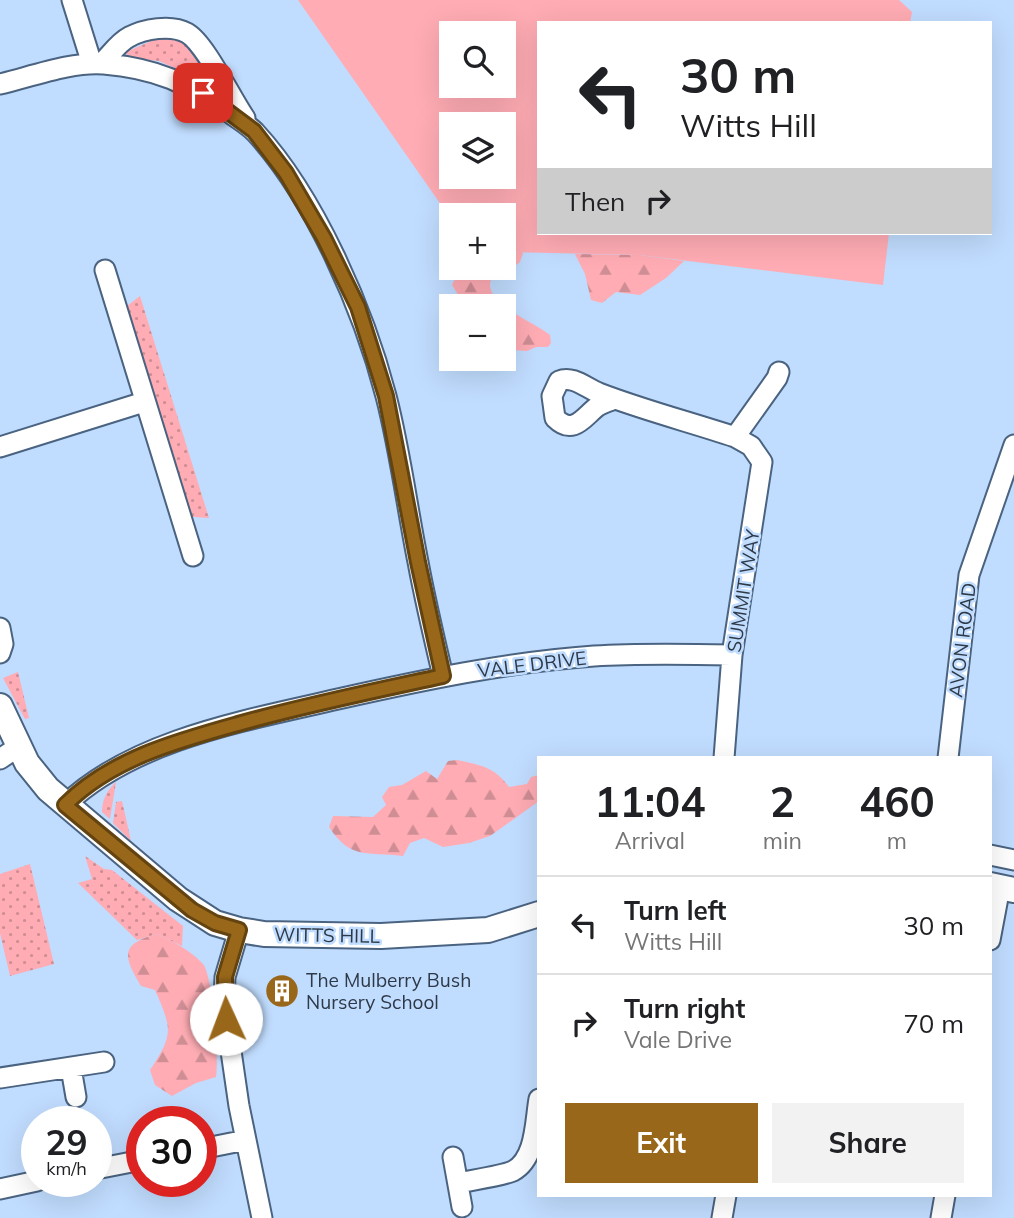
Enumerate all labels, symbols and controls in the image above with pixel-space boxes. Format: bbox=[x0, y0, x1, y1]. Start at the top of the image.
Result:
map controls bbox=[439, 21, 516, 371]
button: search bbox=[439, 21, 516, 98]
text: 30 m bbox=[680, 44, 796, 105]
icon: left bbox=[565, 49, 656, 140]
pin bbox=[173, 63, 233, 123]
icon: arrive bbox=[184, 74, 222, 112]
text: Witts Hill bbox=[680, 105, 817, 145]
button: layers bbox=[439, 112, 516, 189]
icon: right bbox=[639, 182, 677, 220]
text: Then bbox=[565, 185, 625, 218]
button: + bbox=[439, 203, 516, 280]
button: − bbox=[439, 294, 516, 371]
street label: SUMMIT WAY bbox=[721, 527, 765, 654]
street label: AVON ROAD bbox=[943, 581, 981, 699]
street label: VALE DRIVE bbox=[476, 645, 588, 683]
text: 11:04 bbox=[594, 775, 705, 828]
text: 2 bbox=[770, 775, 795, 828]
text: 460 bbox=[859, 775, 935, 828]
text: Arrival bbox=[615, 826, 685, 855]
text: min bbox=[763, 826, 802, 855]
text: m bbox=[887, 826, 907, 855]
text: Turn left bbox=[624, 894, 726, 927]
icon: left bbox=[565, 906, 603, 944]
text: 30 m bbox=[903, 909, 964, 942]
street label: WITTS HILL bbox=[274, 922, 381, 948]
text: Witts Hill bbox=[624, 927, 722, 956]
place label: The Mulberry Bush Nursery School bbox=[306, 968, 471, 1014]
building icon: The Mulberry Bush Nursery School bbox=[263, 972, 301, 1010]
position arrow bbox=[189, 982, 263, 1056]
text: Turn right bbox=[624, 992, 745, 1025]
icon: right bbox=[565, 1004, 603, 1042]
text: 70 m bbox=[903, 1007, 964, 1040]
text: Vale Drive bbox=[624, 1025, 732, 1054]
button: Exit bbox=[565, 1103, 758, 1183]
button: Share bbox=[772, 1103, 964, 1183]
speed limit sign: 30 bbox=[126, 1106, 217, 1197]
text: 29 bbox=[45, 1120, 88, 1164]
text: km/h bbox=[46, 1157, 87, 1180]

